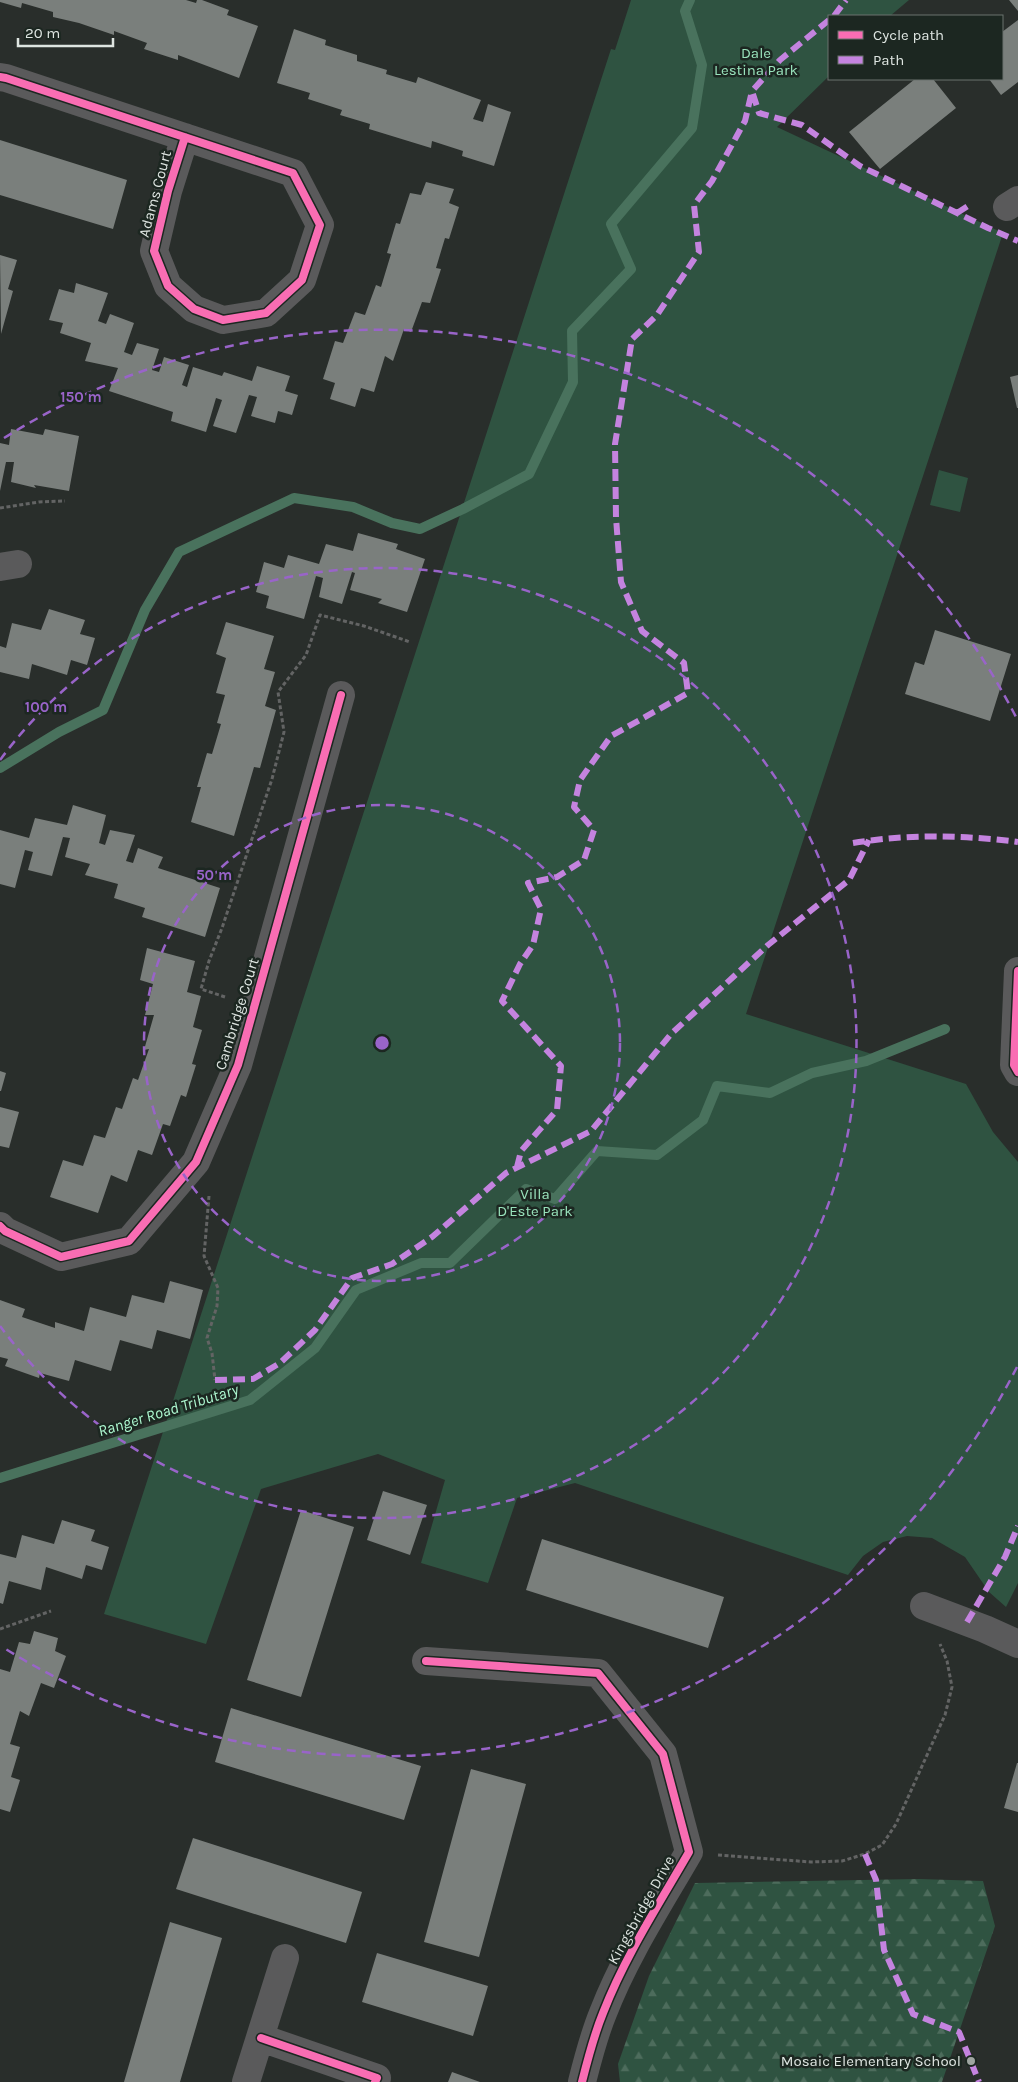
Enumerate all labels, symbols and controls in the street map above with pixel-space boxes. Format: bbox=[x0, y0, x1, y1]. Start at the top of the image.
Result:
scale bar bbox=[18, 15, 112, 47]
legend bbox=[828, 15, 1003, 80]
text: 20 m bbox=[25, 24, 60, 42]
text: Cycle path bbox=[873, 26, 944, 44]
park label: Dale Lestina Park bbox=[714, 44, 798, 79]
text: Path bbox=[873, 51, 904, 69]
street label: Adams Court bbox=[135, 148, 175, 239]
text: 150 m bbox=[60, 388, 102, 406]
text: 100 m bbox=[25, 698, 67, 716]
text: 50 m bbox=[196, 866, 232, 884]
street label: Cambridge Court bbox=[211, 955, 263, 1072]
centre of rings bbox=[373, 1034, 391, 1052]
park label: Villa D'Este Park bbox=[497, 1185, 573, 1220]
water label: Ranger Road Tributary bbox=[96, 1379, 241, 1440]
street label: Kingsbridge Drive bbox=[604, 1853, 678, 1967]
place label: Mosaic Elementary School bbox=[781, 2052, 961, 2070]
marker: Mosaic Elementary School bbox=[965, 2055, 977, 2067]

